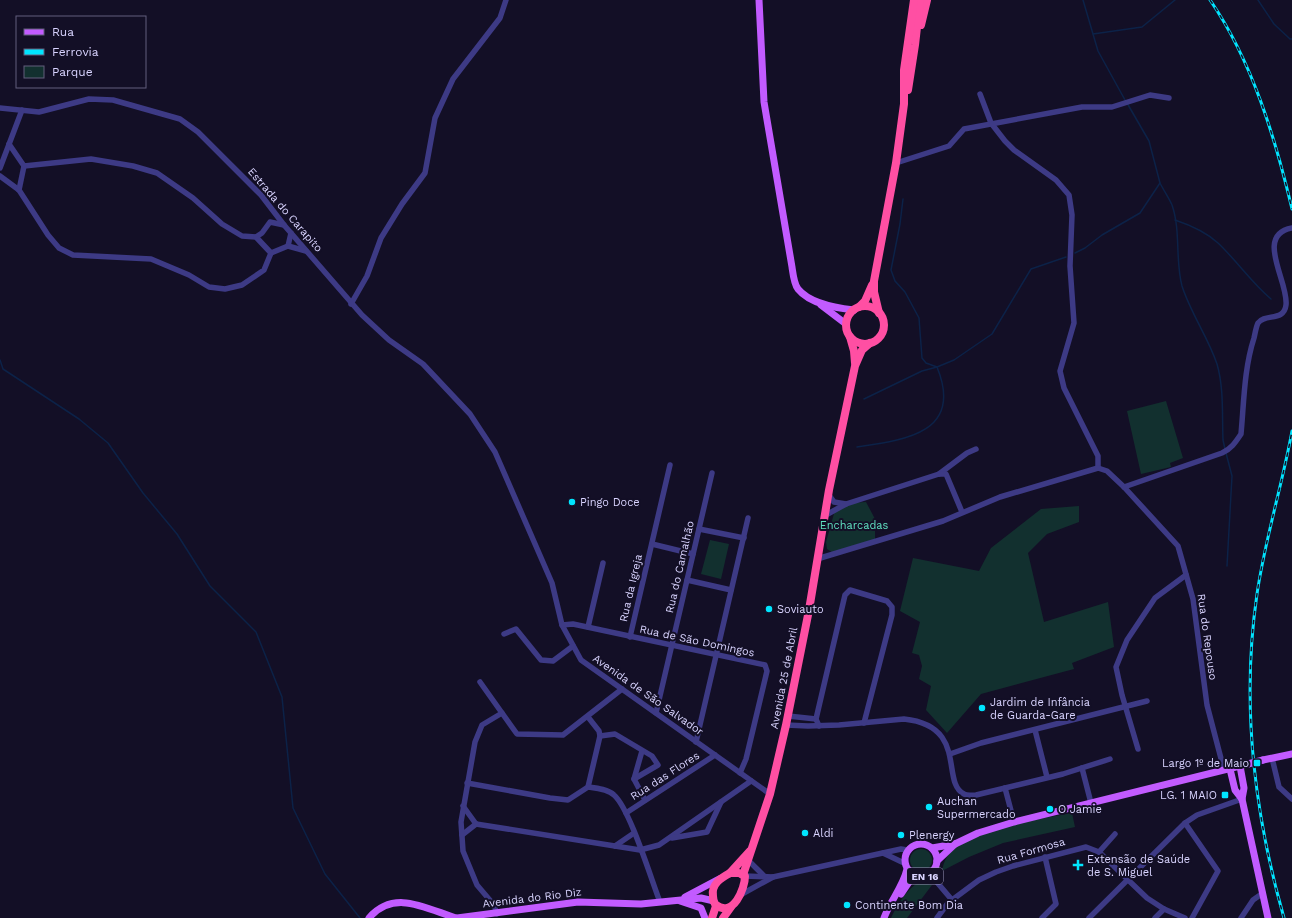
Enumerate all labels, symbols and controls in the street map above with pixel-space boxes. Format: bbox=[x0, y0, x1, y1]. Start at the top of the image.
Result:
legend bbox=[16, 16, 146, 88]
text: Rua bbox=[52, 25, 74, 39]
text: Ferrovia bbox=[52, 45, 99, 59]
text: Parque bbox=[52, 65, 93, 79]
street label: Estrada do Carapito bbox=[245, 165, 325, 255]
place label: Pingo Doce bbox=[580, 496, 640, 509]
marker: Pingo Doce bbox=[567, 497, 577, 507]
park label: Encharcadas bbox=[820, 519, 889, 532]
street label: Rua do Camalhão bbox=[663, 520, 697, 614]
street label: Rua da Igreja bbox=[617, 553, 645, 623]
street label: Rua do Repouso bbox=[1195, 593, 1219, 681]
place label: Soviauto bbox=[777, 603, 824, 616]
marker: Soviauto bbox=[764, 604, 774, 614]
street label: Rua de São Domingos bbox=[638, 622, 756, 660]
street label: Avenida 25 de Abril bbox=[768, 625, 800, 730]
street label: Avenida de São Salvador bbox=[590, 652, 706, 738]
place label: Jardim de Infância de Guarda-Gare bbox=[990, 696, 1090, 722]
marker: Jardim de Infância de Guarda-Gare bbox=[977, 703, 987, 713]
street label: Rua das Flores bbox=[628, 749, 702, 803]
place label: Largo 1º de Maio bbox=[1162, 757, 1249, 770]
marker: Largo 1º de Maio bbox=[1252, 758, 1262, 768]
place label: LG. 1 MAIO bbox=[1160, 789, 1217, 802]
marker: LG. 1 MAIO bbox=[1220, 790, 1230, 800]
place label: Auchan Supermercado bbox=[937, 795, 1016, 821]
marker: Auchan Supermercado bbox=[924, 802, 934, 812]
place label: O Jamie bbox=[1058, 803, 1102, 816]
marker: O Jamie bbox=[1045, 804, 1055, 814]
place label: Aldi bbox=[813, 827, 834, 840]
marker: Aldi bbox=[800, 828, 810, 838]
place label: Plenergy bbox=[909, 829, 955, 842]
marker: Plenergy bbox=[896, 830, 906, 840]
street label: Rua Formosa bbox=[996, 835, 1066, 867]
place label: Extensão de Saúde de S. Miguel bbox=[1087, 853, 1190, 879]
marker: Extensão de Saúde de S. Miguel bbox=[1072, 859, 1084, 871]
road number: EN 16 bbox=[907, 868, 943, 884]
street label: Avenida do Rio Diz bbox=[482, 885, 582, 911]
place label: Continente Bom Dia bbox=[855, 899, 963, 912]
marker: Continente Bom Dia bbox=[842, 900, 852, 910]

